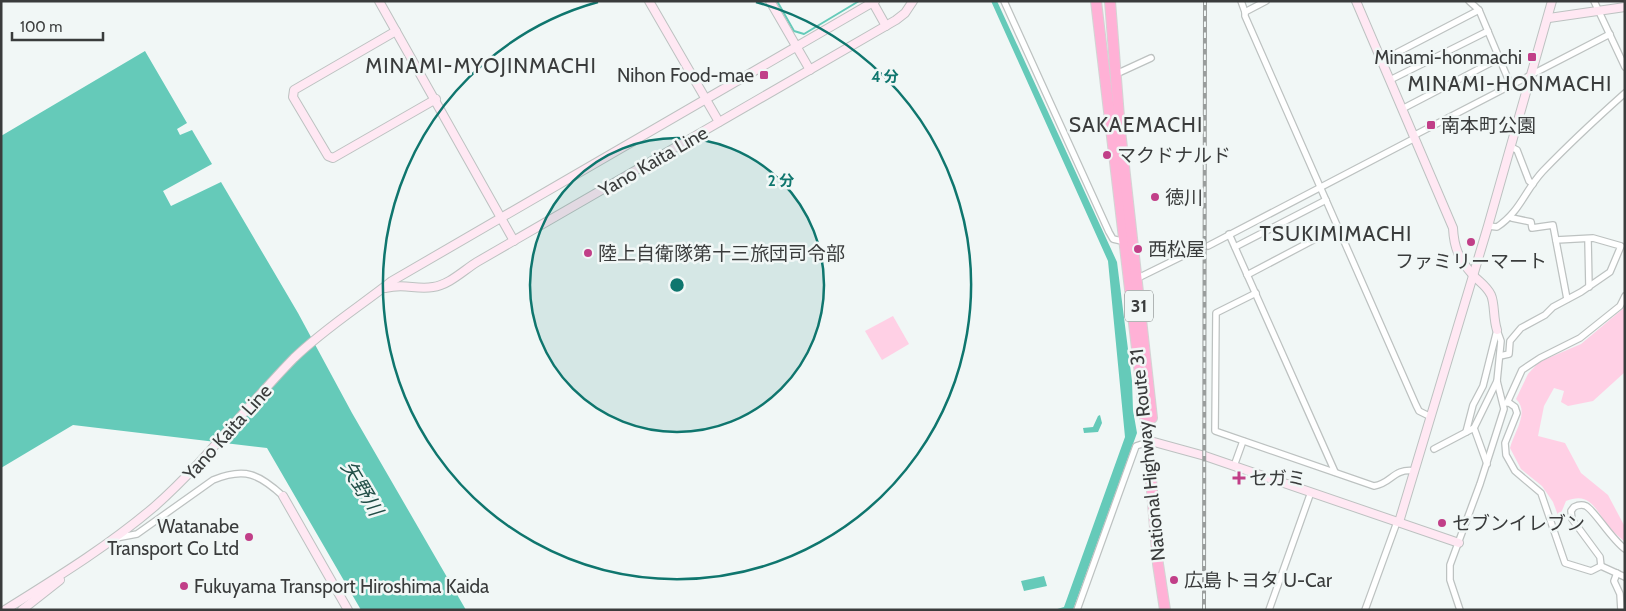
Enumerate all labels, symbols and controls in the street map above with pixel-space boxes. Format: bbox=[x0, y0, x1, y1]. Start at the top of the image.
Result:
scale bar bbox=[12, 10, 104, 42]
text: 100 m bbox=[20, 18, 62, 36]
place label: Minami-honmachi bbox=[1374, 46, 1522, 69]
marker: Minami-honmachi bbox=[1526, 51, 1538, 63]
district label: MINAMI-MYOJINMACHI bbox=[365, 53, 597, 78]
place label: Nihon Food-mae bbox=[617, 64, 754, 87]
text: 4 分 bbox=[871, 68, 899, 86]
marker: Nihon Food-mae bbox=[758, 69, 770, 81]
district label: MINAMI-HONMACHI bbox=[1408, 71, 1612, 96]
district label: SAKAEMACHI bbox=[1069, 112, 1203, 137]
place label: 南本町公園 bbox=[1441, 114, 1536, 137]
marker: 南本町公園 bbox=[1425, 119, 1437, 131]
street label: Yano Kaita Line bbox=[594, 121, 712, 202]
place label: マクドナルド bbox=[1117, 144, 1231, 167]
marker: マクドナルド bbox=[1101, 149, 1113, 161]
text: 2 分 bbox=[768, 172, 794, 190]
place label: 徳川 bbox=[1165, 186, 1203, 209]
marker: 徳川 bbox=[1149, 191, 1161, 203]
district label: TSUKIMIMACHI bbox=[1260, 221, 1412, 246]
marker: ファミリーマート bbox=[1465, 236, 1477, 248]
place label: 西松屋 bbox=[1148, 238, 1205, 261]
place label: 陸上自衛隊第十三旅団司令部 bbox=[598, 242, 845, 265]
marker: 西松屋 bbox=[1132, 243, 1144, 255]
marker: 陸上自衛隊第十三旅団司令部 bbox=[582, 247, 594, 259]
place label: ファミリーマート bbox=[1395, 250, 1547, 273]
centre of rings bbox=[668, 276, 686, 294]
road number: 31 bbox=[1125, 290, 1153, 322]
street label: National Highway Route 31 bbox=[1125, 348, 1170, 562]
street label: Yano Kaita Line bbox=[177, 379, 277, 486]
water label: 矢野川 bbox=[336, 456, 389, 522]
place label: セガミ bbox=[1249, 467, 1306, 490]
marker: セガミ bbox=[1233, 472, 1245, 484]
place label: セブンイレブン bbox=[1452, 512, 1585, 535]
place label: Watanabe Transport Co Ltd bbox=[107, 515, 239, 560]
marker: セブンイレブン bbox=[1436, 517, 1448, 529]
marker: Watanabe Transport Co Ltd bbox=[243, 531, 255, 543]
place label: 広島トヨタ U-Car bbox=[1184, 569, 1332, 592]
marker: 広島トヨタ U-Car bbox=[1168, 574, 1180, 586]
place label: Fukuyama Transport Hiroshima Kaida bbox=[194, 575, 489, 598]
marker: Fukuyama Transport Hiroshima Kaida bbox=[178, 580, 190, 592]

